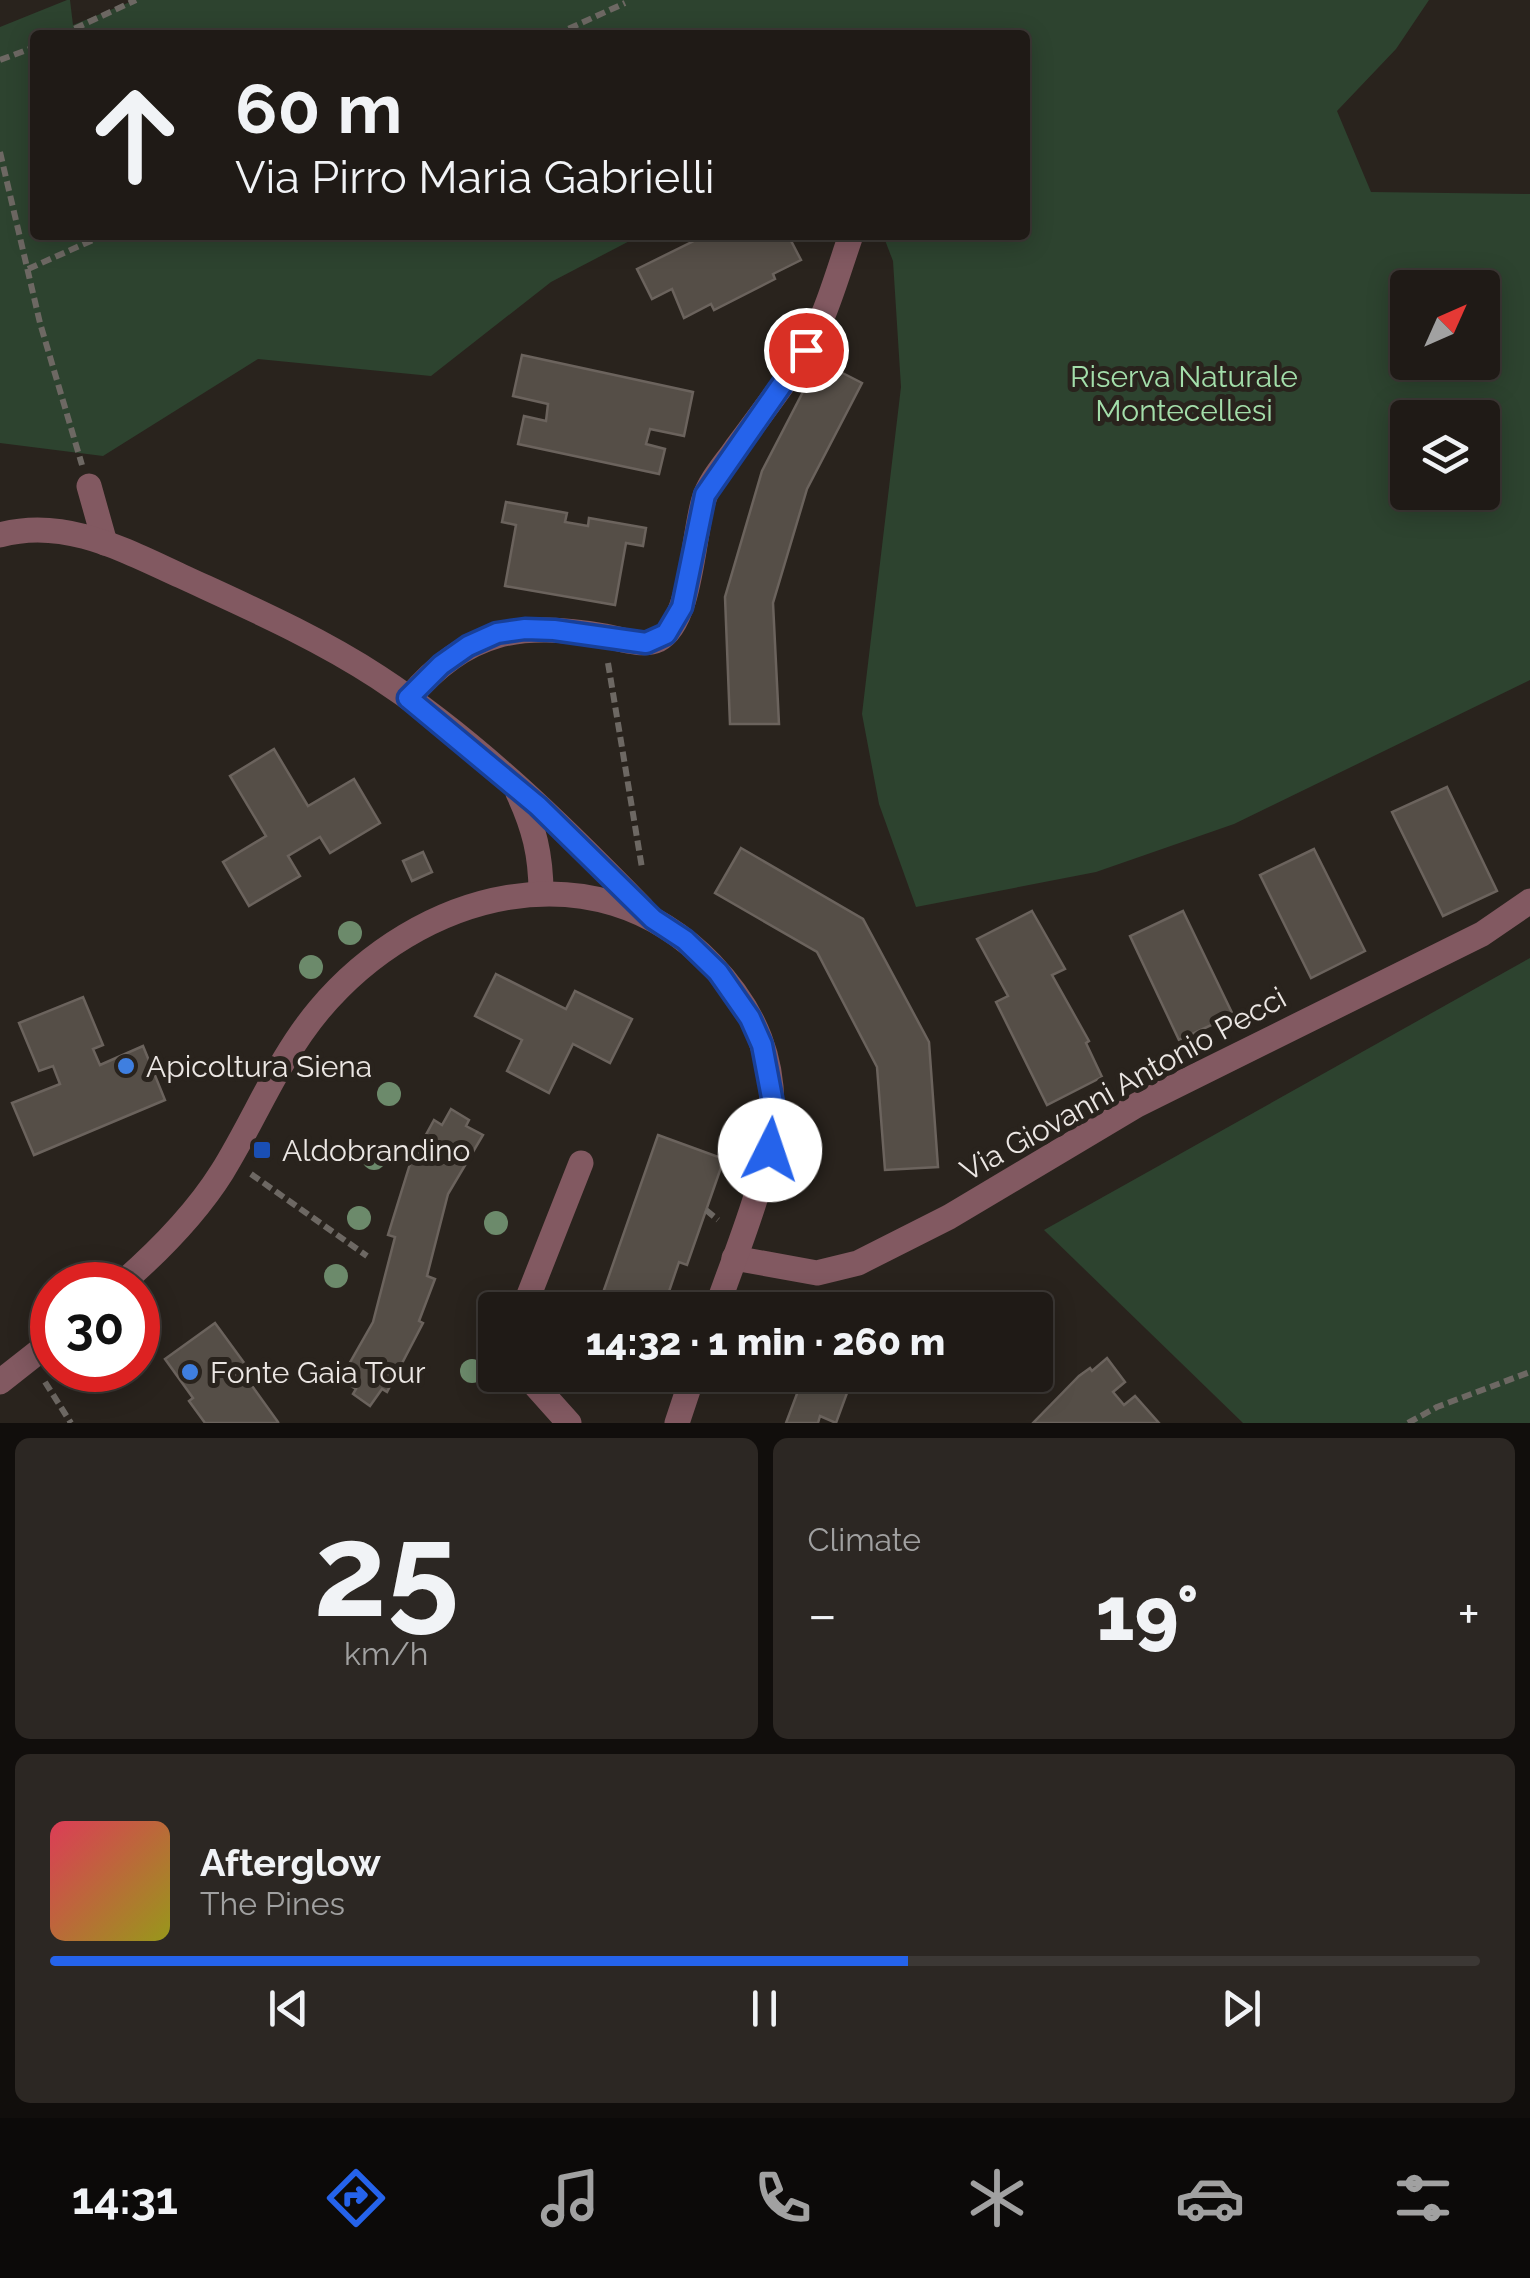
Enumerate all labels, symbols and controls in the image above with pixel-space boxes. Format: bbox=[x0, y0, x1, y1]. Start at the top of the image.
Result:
text: 60 m bbox=[235, 67, 402, 149]
icon: ahead bbox=[70, 70, 200, 200]
text: Via Pirro Maria Gabrielli bbox=[235, 151, 714, 204]
north arrow bbox=[1390, 270, 1500, 380]
map controls bbox=[1390, 270, 1500, 510]
pin bbox=[764, 308, 849, 393]
icon: arrive bbox=[779, 323, 834, 378]
park label: Riserva Naturale Montecellesi bbox=[1070, 359, 1298, 428]
button: layers bbox=[1390, 400, 1500, 510]
street label: Via Giovanni Antonio Pecci bbox=[954, 980, 1292, 1188]
place label: Apicoltura Siena bbox=[146, 1049, 372, 1084]
marker: Apicoltura Siena bbox=[115, 1055, 137, 1077]
position arrow bbox=[718, 1098, 822, 1202]
place label: Aldobrandino bbox=[282, 1133, 470, 1168]
marker: Aldobrandino bbox=[251, 1139, 273, 1161]
speed limit sign: 30 bbox=[30, 1262, 160, 1392]
text: 14:32 · 1 min · 260 m bbox=[586, 1319, 945, 1364]
place label: Fonte Gaia Tour bbox=[210, 1355, 426, 1390]
marker: Fonte Gaia Tour bbox=[179, 1361, 201, 1383]
text: 25 bbox=[314, 1494, 459, 1646]
text: Climate bbox=[808, 1521, 921, 1558]
text: 19° bbox=[1096, 1569, 1199, 1658]
text: − bbox=[808, 1582, 837, 1647]
text: + bbox=[1457, 1582, 1480, 1647]
text: km/h bbox=[344, 1635, 428, 1672]
text: Afterglow bbox=[200, 1840, 381, 1885]
text: The Pines bbox=[200, 1885, 345, 1922]
icon: previous bbox=[261, 1981, 316, 2036]
icon: pause bbox=[737, 1981, 792, 2036]
icon: next bbox=[1214, 1981, 1269, 2036]
icon: directions bbox=[321, 2163, 391, 2233]
icon: music bbox=[535, 2163, 605, 2233]
icon: phone bbox=[748, 2163, 818, 2233]
icon: climate bbox=[962, 2163, 1032, 2233]
icon: car bbox=[1175, 2163, 1245, 2233]
icon: filters bbox=[1388, 2163, 1458, 2233]
text: 14:31 bbox=[72, 2172, 178, 2225]

